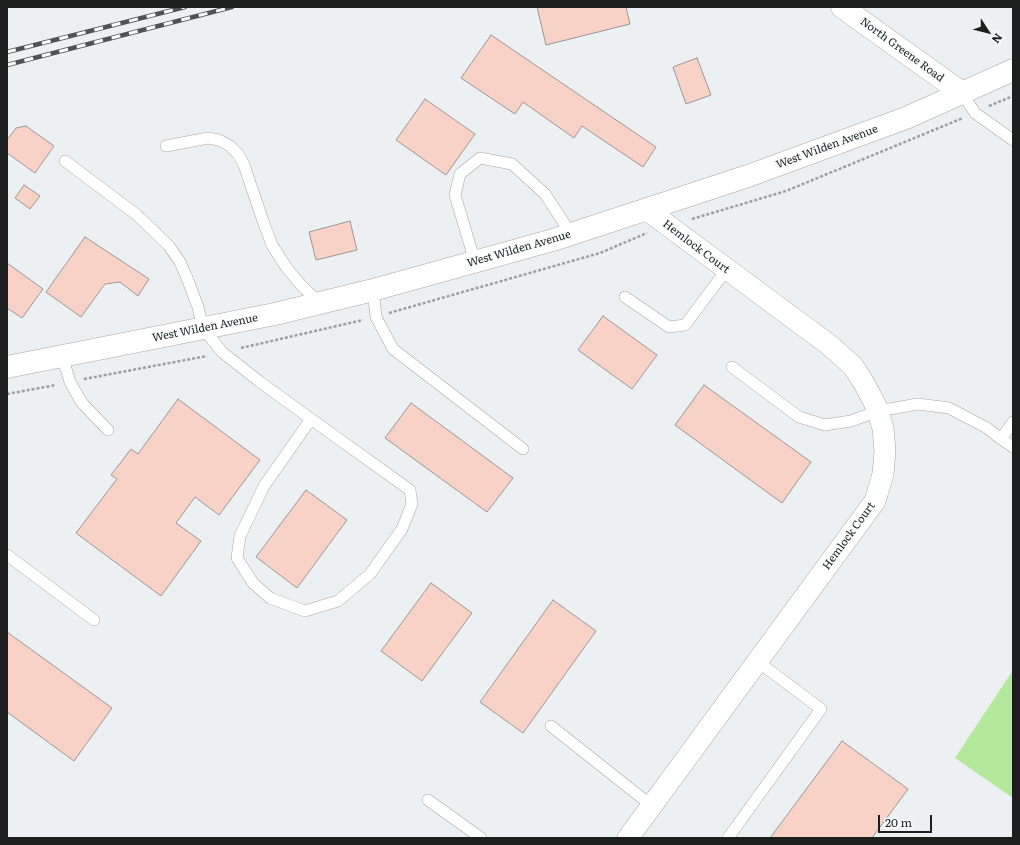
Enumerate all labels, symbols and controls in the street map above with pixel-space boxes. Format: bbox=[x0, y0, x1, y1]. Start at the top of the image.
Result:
north arrow bbox=[968, 12, 1008, 52]
street label: North Greene Road bbox=[857, 15, 947, 85]
text: N bbox=[989, 31, 1007, 47]
street label: West Wilden Avenue bbox=[774, 122, 880, 172]
street label: Hemlock Court bbox=[660, 218, 732, 276]
street label: West Wilden Avenue bbox=[466, 228, 572, 270]
street label: West Wilden Avenue bbox=[151, 311, 259, 345]
street label: Hemlock Court bbox=[820, 500, 878, 572]
scale bar bbox=[880, 807, 934, 833]
text: 20 m bbox=[885, 813, 912, 831]

